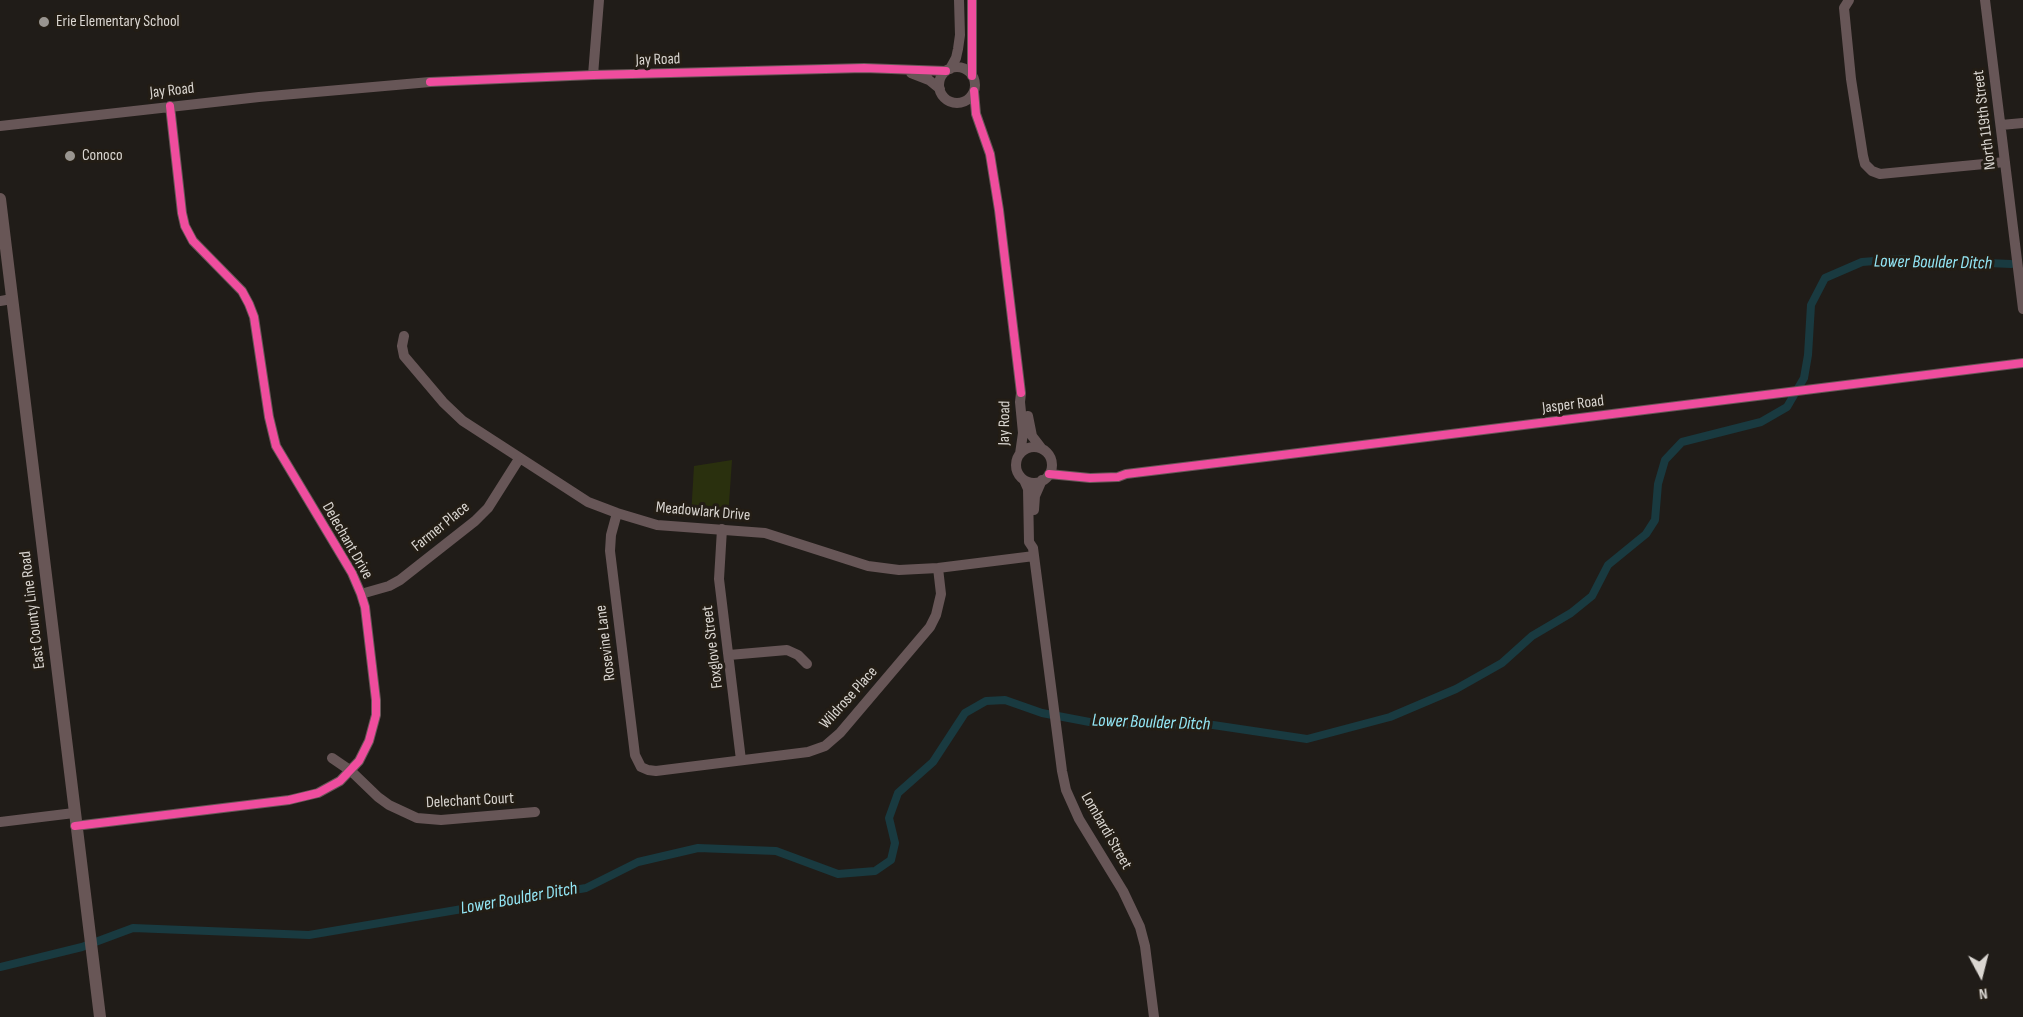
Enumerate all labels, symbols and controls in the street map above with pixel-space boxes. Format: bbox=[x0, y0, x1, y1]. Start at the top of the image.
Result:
place label: Erie Elementary School bbox=[56, 12, 180, 32]
marker: Erie Elementary School bbox=[37, 15, 51, 29]
street label: Jay Road bbox=[635, 50, 681, 70]
street label: North 119th Street bbox=[1969, 69, 2001, 171]
street label: Jay Road bbox=[149, 79, 195, 103]
place label: Conoco bbox=[82, 146, 123, 166]
marker: Conoco bbox=[63, 149, 77, 163]
water label: Lower Boulder Ditch bbox=[1874, 251, 1992, 275]
street label: Jasper Road bbox=[1541, 392, 1605, 418]
street label: Jay Road bbox=[995, 400, 1015, 446]
street label: Farmer Place bbox=[408, 498, 474, 556]
street label: Meadowlark Drive bbox=[655, 498, 751, 526]
street label: Delechant Drive bbox=[317, 499, 377, 583]
street label: East County Line Road bbox=[16, 550, 50, 670]
street label: Rosevine Lane bbox=[592, 604, 620, 682]
street label: Foxglove Street bbox=[698, 605, 728, 689]
street label: Wildrose Place bbox=[816, 663, 882, 733]
water label: Lower Boulder Ditch bbox=[1092, 710, 1210, 736]
street label: Delechant Court bbox=[426, 789, 514, 813]
street label: Lombardi Street bbox=[1076, 789, 1136, 873]
water label: Lower Boulder Ditch bbox=[459, 878, 579, 920]
north arrow bbox=[1951, 945, 2011, 1005]
text: N bbox=[1978, 983, 1989, 1003]

